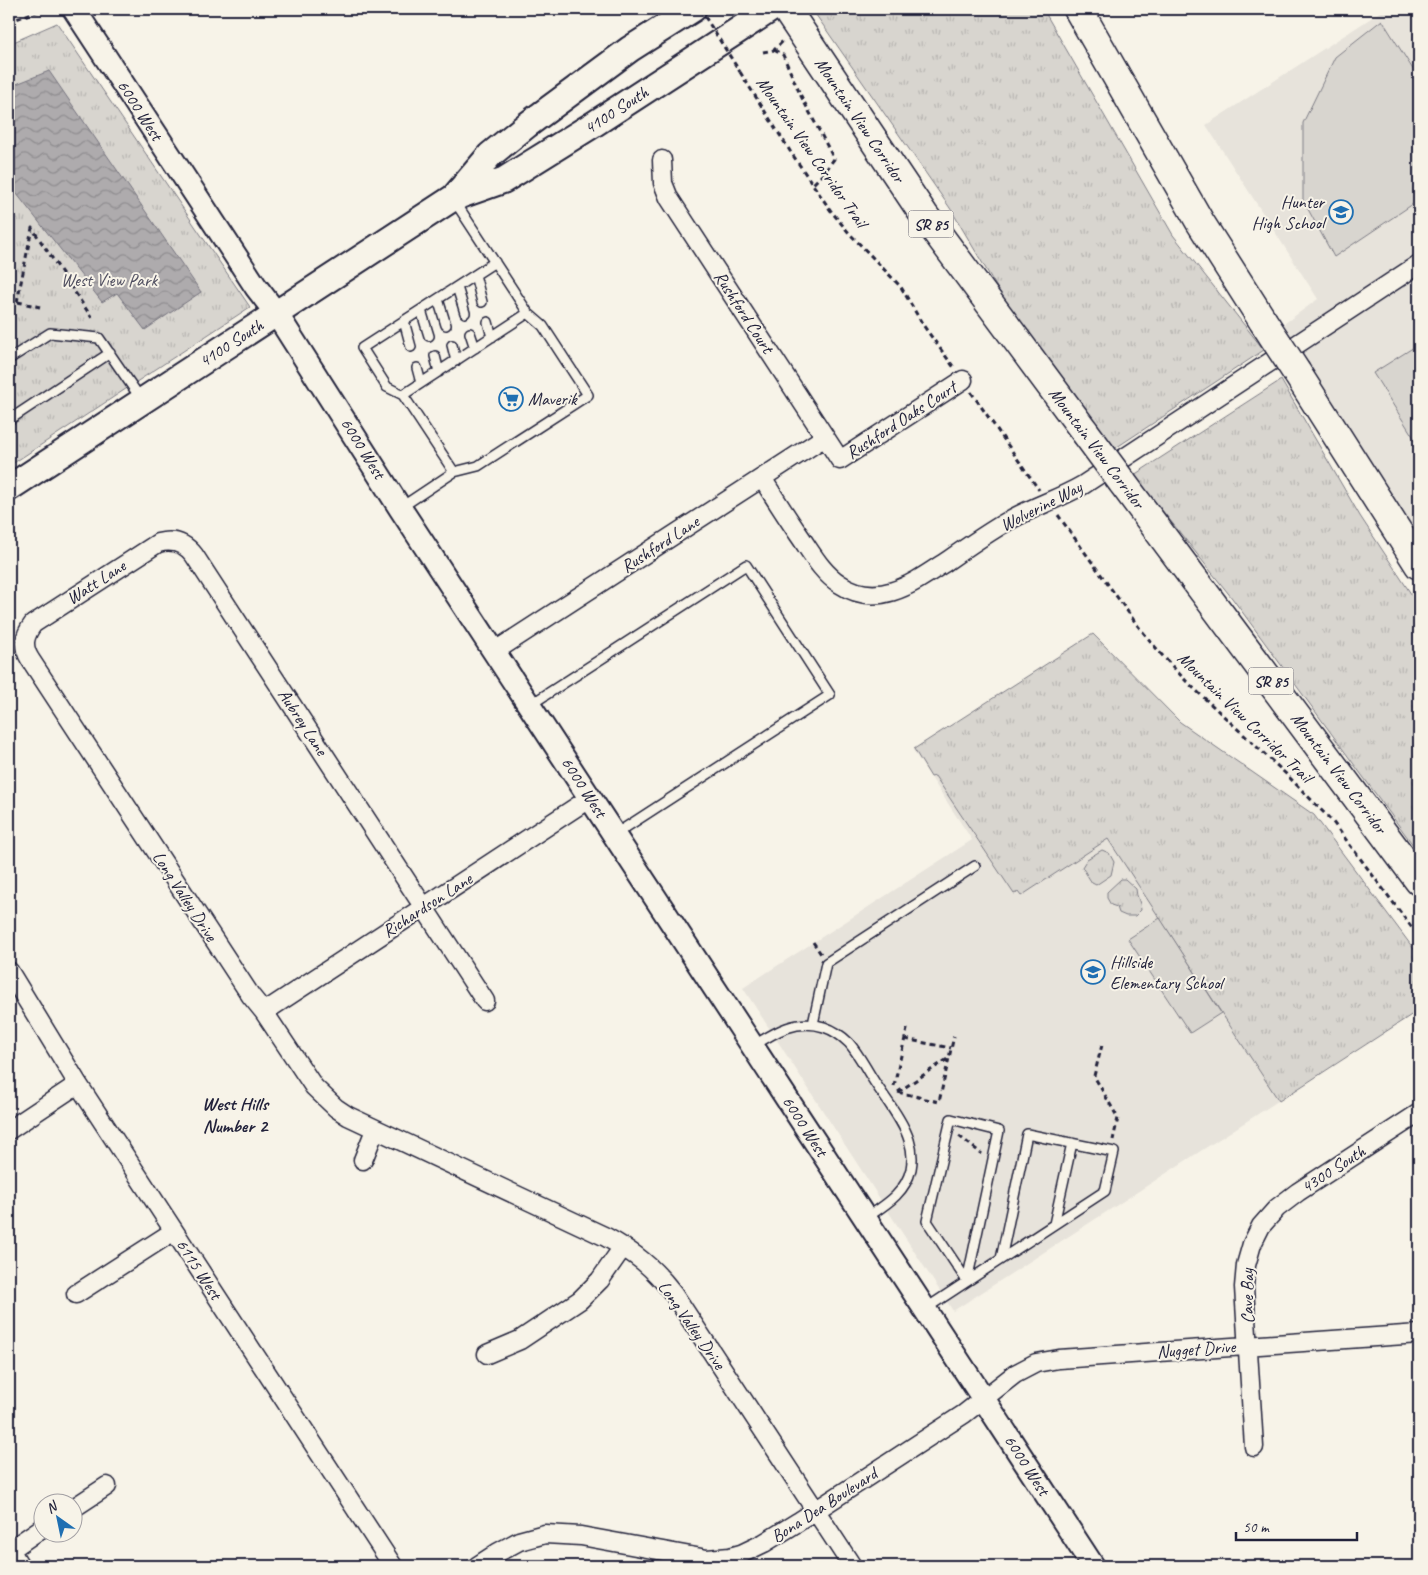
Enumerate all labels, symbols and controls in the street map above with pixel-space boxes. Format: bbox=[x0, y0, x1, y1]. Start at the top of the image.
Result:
street label: Mountain View Corridor bbox=[810, 53, 911, 188]
street label: Mountain View Corridor Trail bbox=[752, 73, 874, 234]
street label: 6000 West bbox=[112, 76, 169, 146]
street label: 4100 South bbox=[580, 81, 653, 139]
place label: Hunter High School bbox=[1252, 191, 1327, 234]
school or university icon: Hunter High School bbox=[1328, 199, 1354, 225]
road number: SR 85 bbox=[908, 210, 954, 238]
street label: Rushford Court bbox=[709, 267, 780, 359]
park label: West View Park bbox=[61, 269, 158, 291]
street label: 4100 South bbox=[195, 314, 268, 372]
street label: Rushford Oaks Court bbox=[842, 375, 963, 464]
street label: Mountain View Corridor bbox=[1044, 383, 1151, 514]
supermarket icon: Maverik bbox=[498, 386, 524, 412]
place label: Maverik bbox=[528, 388, 578, 410]
street label: 6000 West bbox=[336, 413, 391, 484]
street label: Wolverine Way bbox=[997, 475, 1087, 536]
street label: Rushford Lane bbox=[617, 510, 704, 577]
street label: Watt Lane bbox=[62, 554, 131, 609]
street label: Mountain View Corridor Trail bbox=[1173, 647, 1319, 789]
road number: SR 85 bbox=[1248, 668, 1294, 694]
street label: Aubrey Lane bbox=[273, 685, 333, 760]
street label: Mountain View Corridor bbox=[1286, 708, 1393, 839]
street label: 6000 West bbox=[556, 753, 613, 823]
street label: Long Valley Drive bbox=[148, 847, 223, 946]
street label: Richardson Lane bbox=[378, 867, 477, 942]
place label: Hillside Elementary School bbox=[1110, 951, 1225, 994]
school or university icon: Hillside Elementary School bbox=[1080, 959, 1106, 985]
district label: West Hills Number 2 bbox=[202, 1092, 270, 1138]
street label: 6000 West bbox=[777, 1092, 834, 1162]
street label: 4300 South bbox=[1297, 1140, 1370, 1198]
street label: 6115 West bbox=[171, 1235, 228, 1305]
street label: Cave Bay bbox=[1236, 1267, 1258, 1323]
street label: Long Valley Drive bbox=[653, 1277, 731, 1374]
street label: Nugget Drive bbox=[1156, 1335, 1237, 1363]
street label: 6000 West bbox=[999, 1431, 1056, 1501]
street label: Bona Dea Boulevard bbox=[767, 1461, 883, 1547]
north arrow bbox=[32, 1492, 82, 1542]
text: N bbox=[43, 1497, 61, 1517]
scale bar bbox=[1236, 1510, 1357, 1542]
text: 50 m bbox=[1243, 1518, 1270, 1537]

